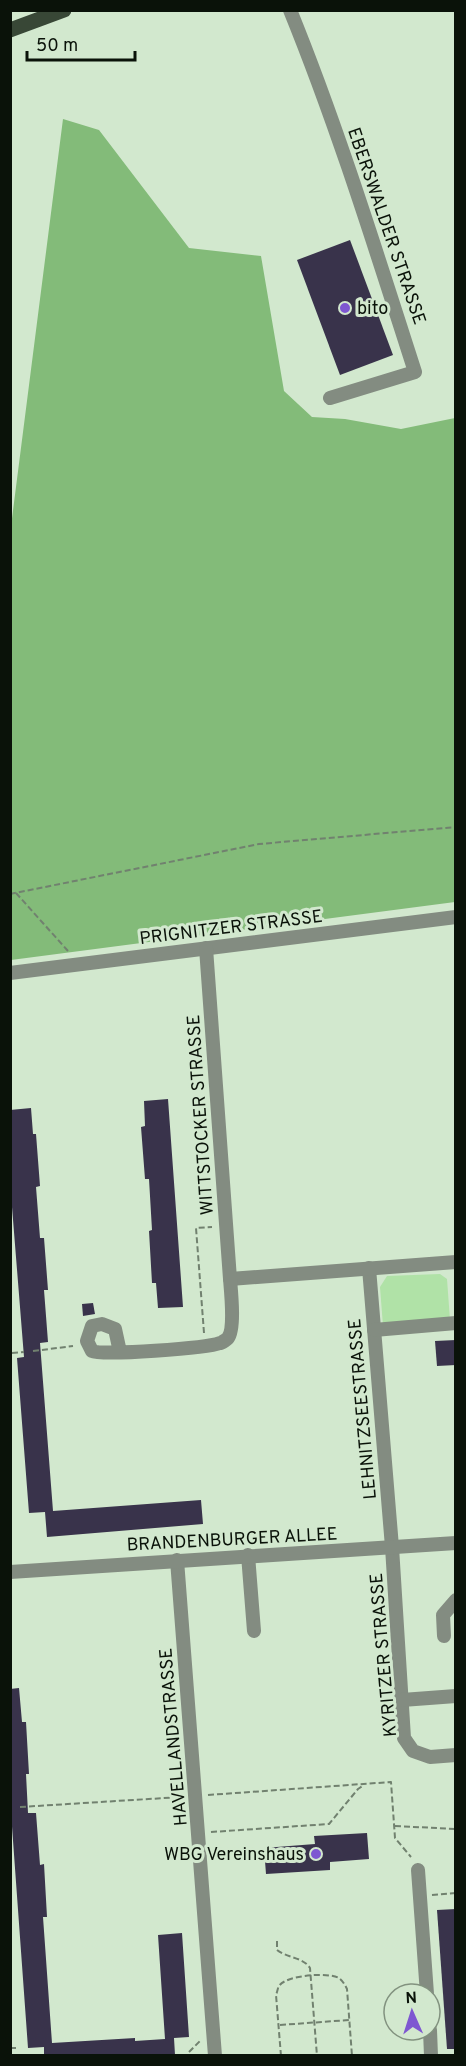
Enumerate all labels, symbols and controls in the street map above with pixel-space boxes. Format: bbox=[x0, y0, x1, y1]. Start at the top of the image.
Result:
scale bar bbox=[27, 24, 135, 62]
text: 50 m bbox=[36, 35, 78, 58]
street label: EBERSWALDER STRASSE bbox=[341, 125, 430, 328]
place label: bito bbox=[357, 298, 388, 321]
marker: bito bbox=[338, 301, 352, 315]
street label: PRIGNITZER STRASSE bbox=[138, 906, 324, 951]
street label: WITTSTOCKER STRASSE bbox=[183, 1014, 220, 1216]
street label: LEHNITZSEESTRASSE bbox=[344, 1317, 383, 1500]
street label: BRANDENBURGER ALLEE bbox=[126, 1523, 338, 1558]
street label: KYRITZER STRASSE bbox=[366, 1572, 403, 1738]
street label: HAVELLANDSTRASSE bbox=[155, 1647, 194, 1827]
place label: WBG Vereinshaus bbox=[164, 1844, 304, 1867]
marker: WBG Vereinshaus bbox=[309, 1847, 323, 1861]
north arrow bbox=[382, 1982, 442, 2042]
text: N bbox=[405, 1989, 418, 2009]

